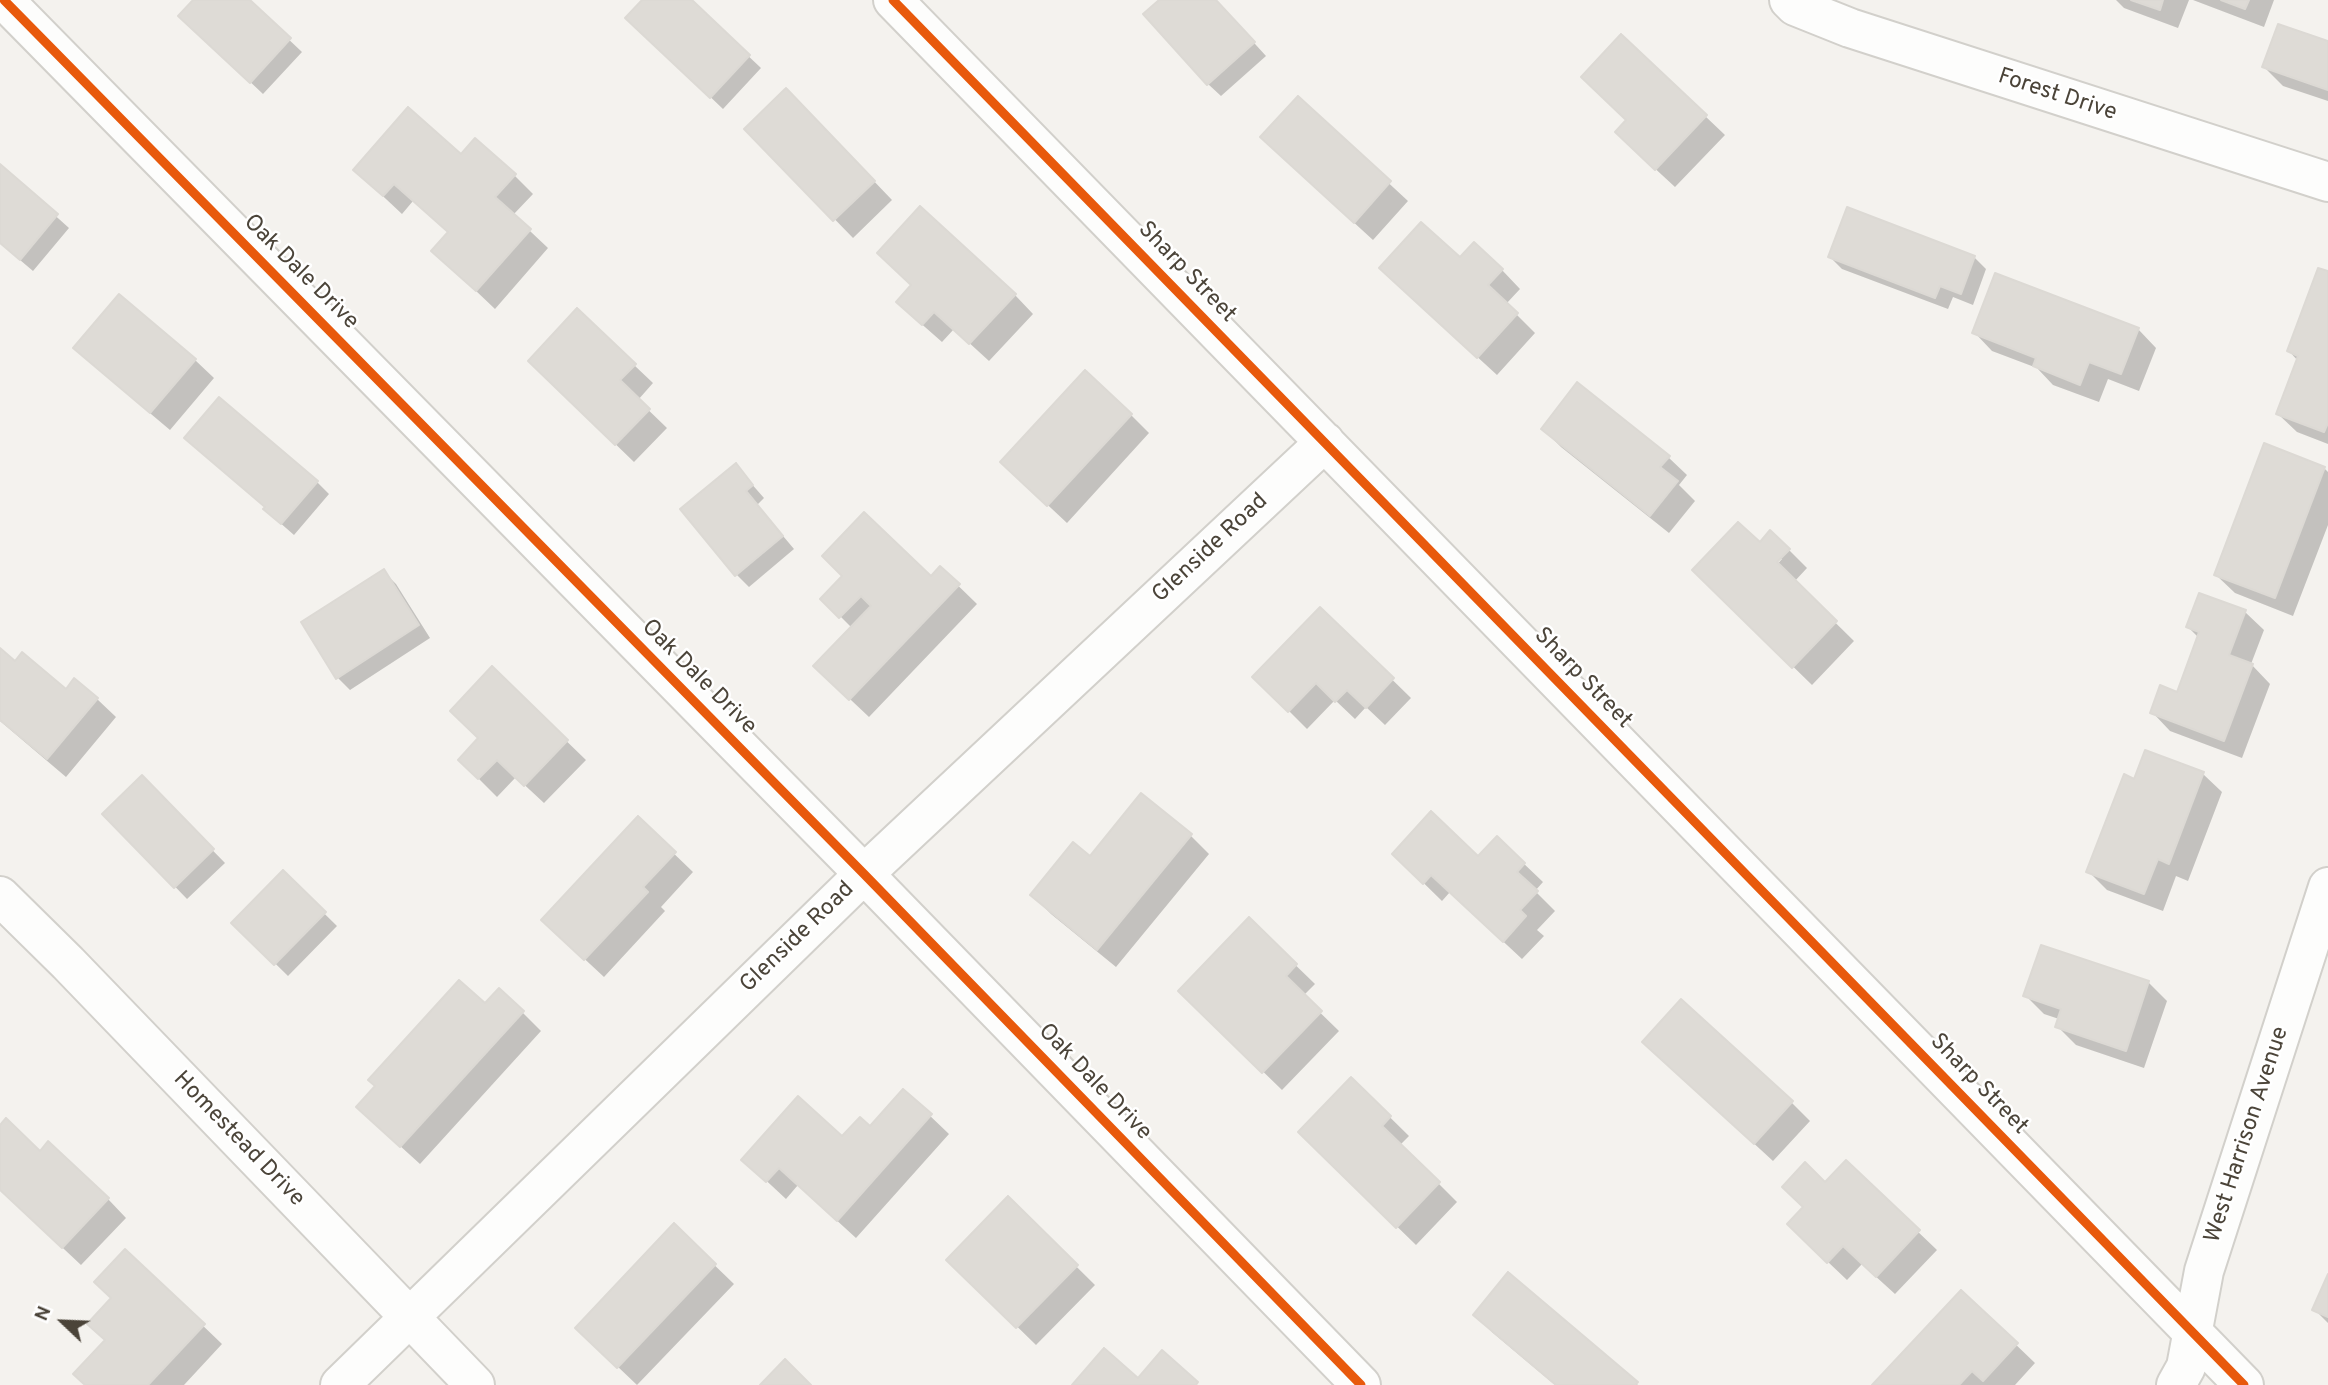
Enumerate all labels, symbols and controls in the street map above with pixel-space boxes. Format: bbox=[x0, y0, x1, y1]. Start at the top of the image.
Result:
street label: Forest Drive bbox=[1994, 64, 2120, 128]
street label: Oak Dale Drive bbox=[237, 210, 363, 336]
street label: Sharp Street bbox=[1131, 217, 1241, 329]
street label: Glenside Road bbox=[1147, 488, 1275, 610]
street label: Oak Dale Drive bbox=[635, 615, 761, 741]
street label: Sharp Street bbox=[1527, 623, 1637, 735]
street label: Glenside Road bbox=[735, 877, 861, 999]
street label: Oak Dale Drive bbox=[1031, 1019, 1157, 1147]
street label: West Harrison Avenue bbox=[2200, 1024, 2296, 1246]
street label: Sharp Street bbox=[1923, 1029, 2033, 1141]
street label: Homestead Drive bbox=[166, 1067, 310, 1213]
north arrow bbox=[28, 1287, 98, 1357]
text: N bbox=[30, 1303, 57, 1325]

